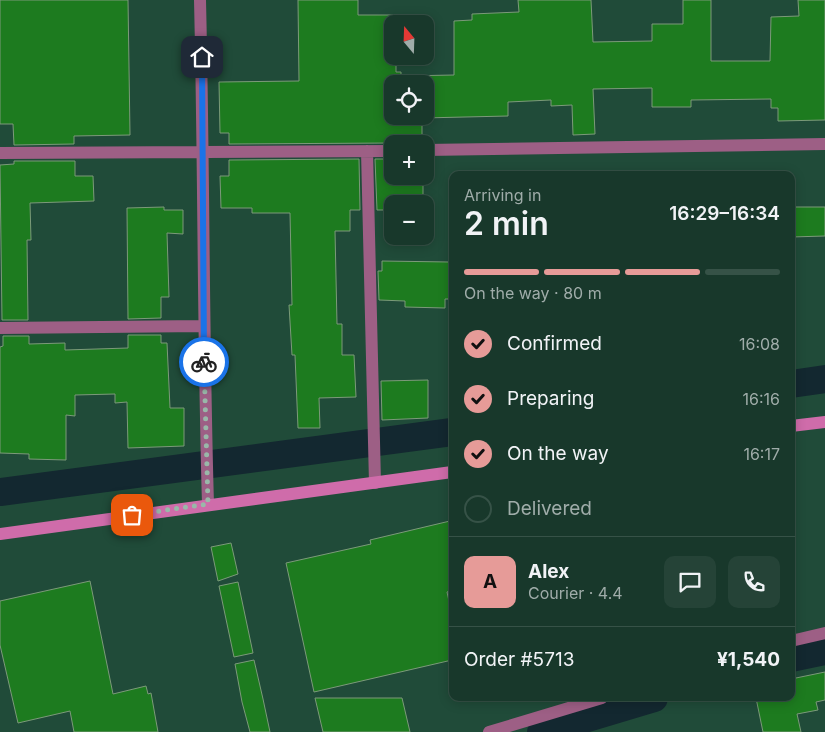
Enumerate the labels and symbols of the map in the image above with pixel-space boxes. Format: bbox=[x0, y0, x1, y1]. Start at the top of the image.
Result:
north arrow bbox=[384, 15, 434, 65]
pin bbox=[181, 36, 223, 78]
courier bbox=[179, 337, 229, 387]
pin bbox=[111, 494, 153, 536]

